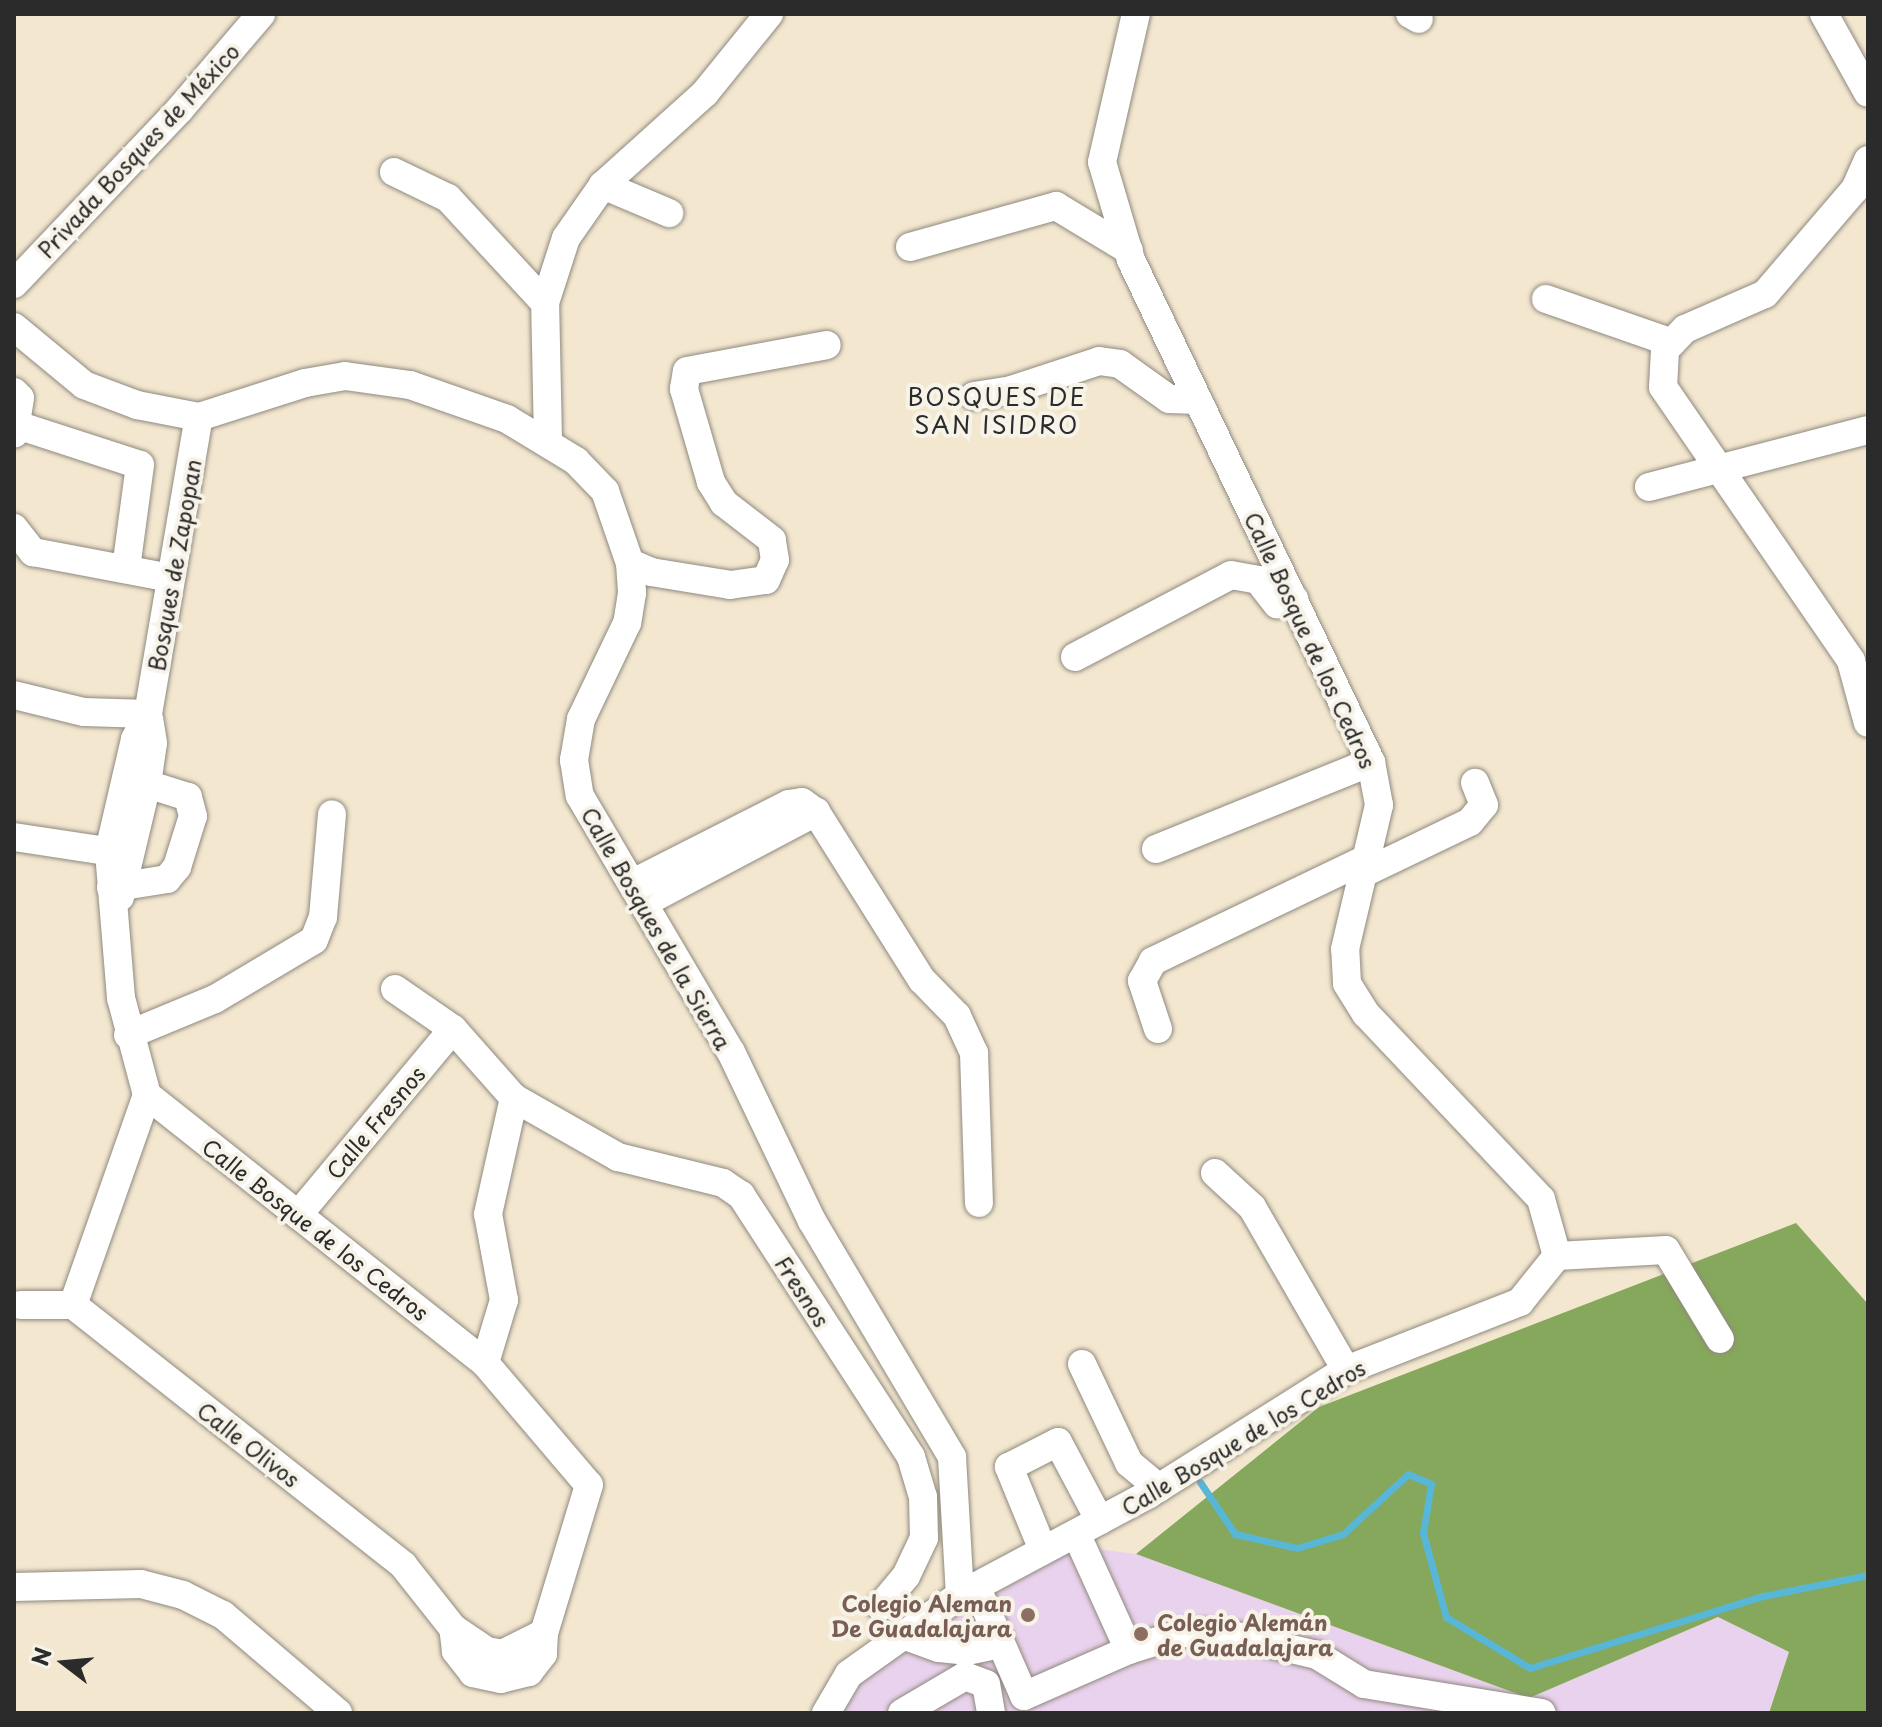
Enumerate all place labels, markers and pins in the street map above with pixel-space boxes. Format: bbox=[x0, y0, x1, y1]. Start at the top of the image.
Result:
place label: Colegio Aleman De Guadalajara bbox=[828, 1589, 1012, 1640]
marker: Colegio Aleman De Guadalajara bbox=[1019, 1606, 1037, 1624]
place label: Colegio Alemán de Guadalajara bbox=[1157, 1608, 1337, 1660]
marker: Colegio Alemán de Guadalajara bbox=[1132, 1625, 1150, 1643]

